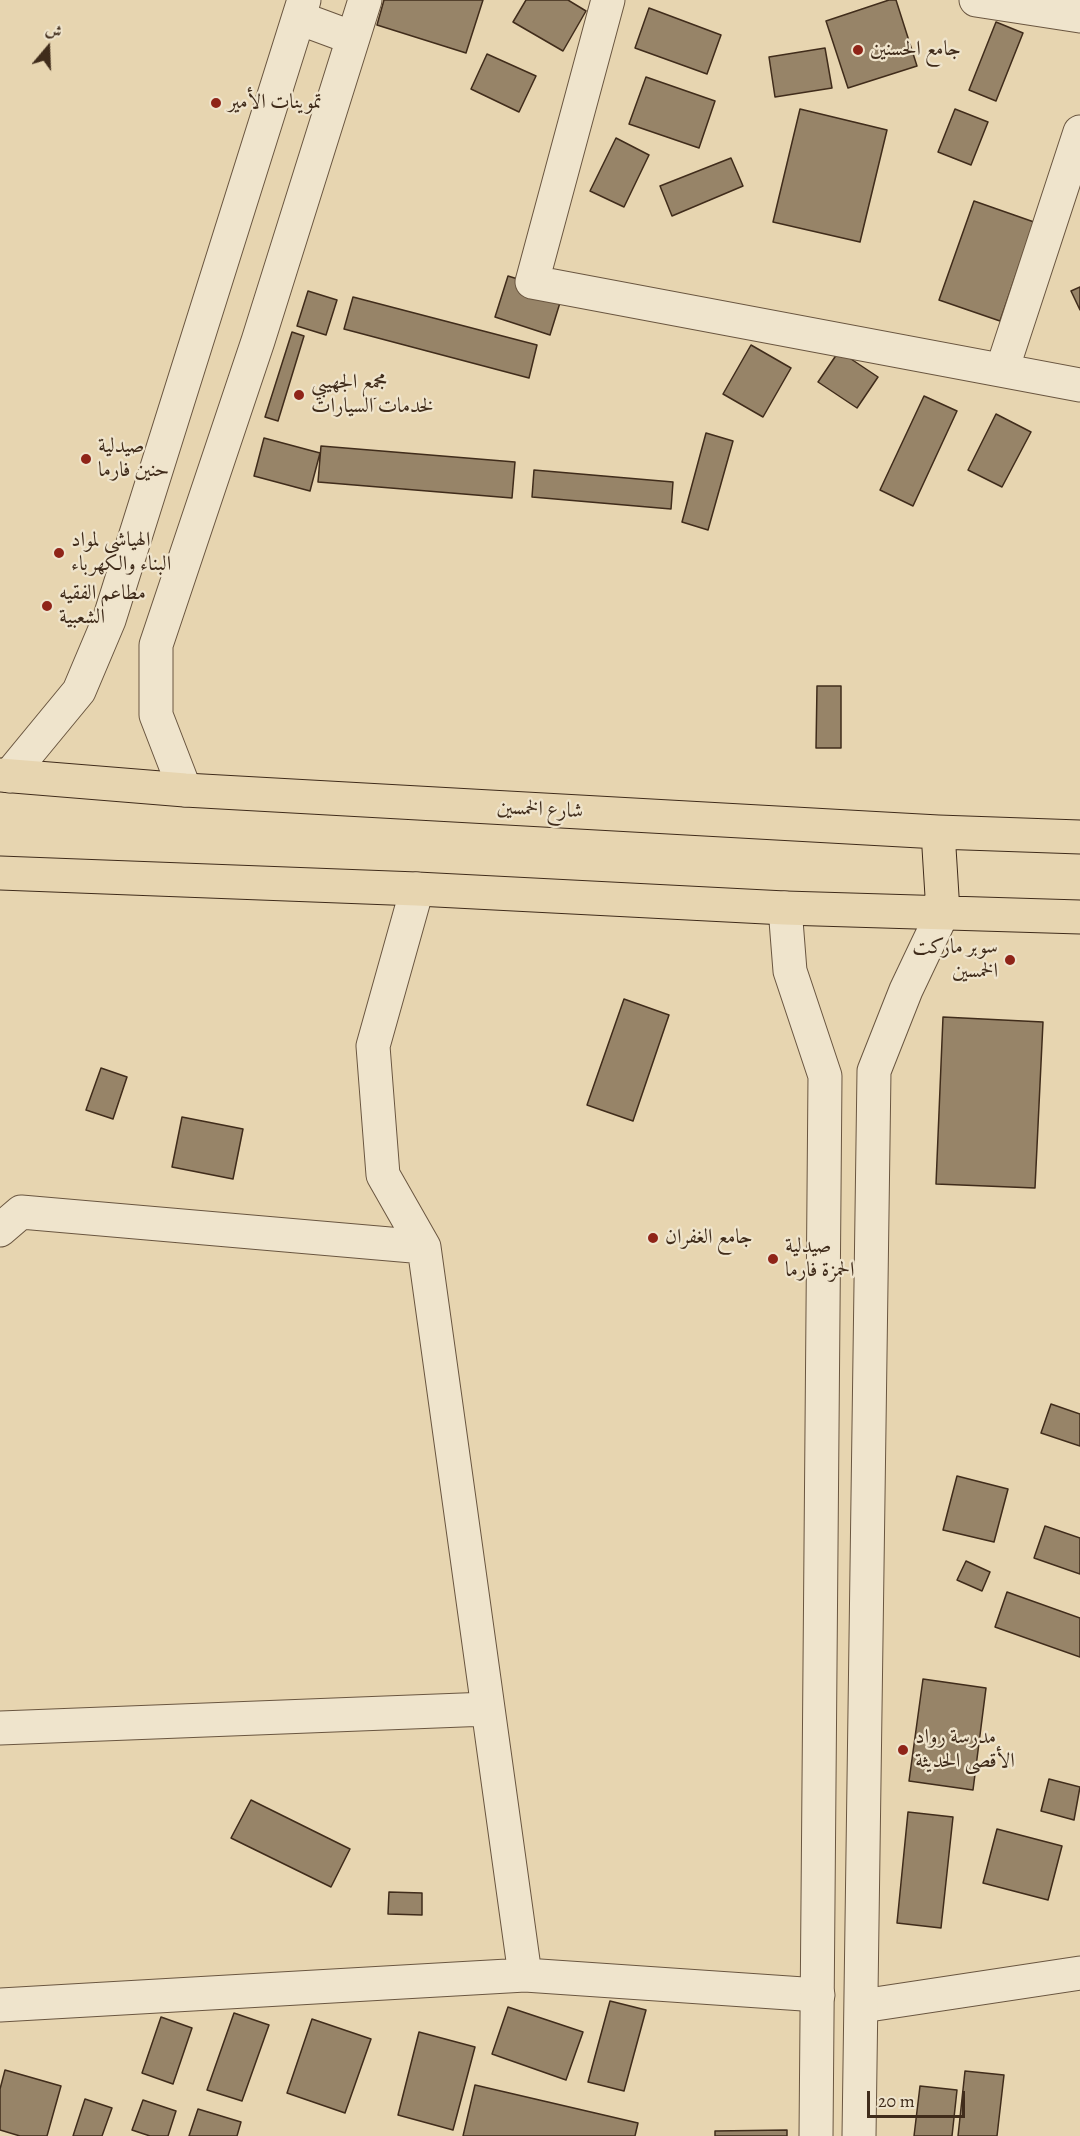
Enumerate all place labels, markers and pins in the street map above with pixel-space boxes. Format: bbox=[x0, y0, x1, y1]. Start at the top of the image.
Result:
place label: جامع الحسنين bbox=[870, 37, 961, 63]
marker: جامع الحسنين bbox=[851, 43, 865, 57]
place label: تموينات الأمير bbox=[228, 90, 322, 116]
marker: تموينات الأمير bbox=[209, 96, 223, 110]
place label: مجمع الجهيبي لخدمات السيارات bbox=[311, 370, 433, 420]
marker: مجمع الجهيبي لخدمات السيارات bbox=[292, 388, 306, 402]
place label: صيدلية حنين فارما bbox=[98, 434, 169, 484]
marker: صيدلية حنين فارما bbox=[79, 452, 93, 466]
place label: الهياشي لمواد البناء والكهرباء bbox=[71, 528, 171, 578]
marker: الهياشي لمواد البناء والكهرباء bbox=[52, 546, 66, 560]
place label: مطاعم الفقيه الشعبية bbox=[59, 581, 146, 631]
marker: مطاعم الفقيه الشعبية bbox=[40, 599, 54, 613]
place label: سوبر ماركت الخمسين bbox=[912, 935, 998, 985]
marker: سوبر ماركت الخمسين bbox=[1003, 953, 1017, 967]
place label: جامع الغفران bbox=[665, 1225, 753, 1251]
marker: جامع الغفران bbox=[646, 1231, 660, 1245]
place label: صيدلية الحمزة فارما bbox=[785, 1234, 855, 1284]
marker: صيدلية الحمزة فارما bbox=[766, 1252, 780, 1266]
place label: مدرسة رواد الأقصى الحديثة bbox=[915, 1725, 1015, 1775]
marker: مدرسة رواد الأقصى الحديثة bbox=[896, 1743, 910, 1757]

